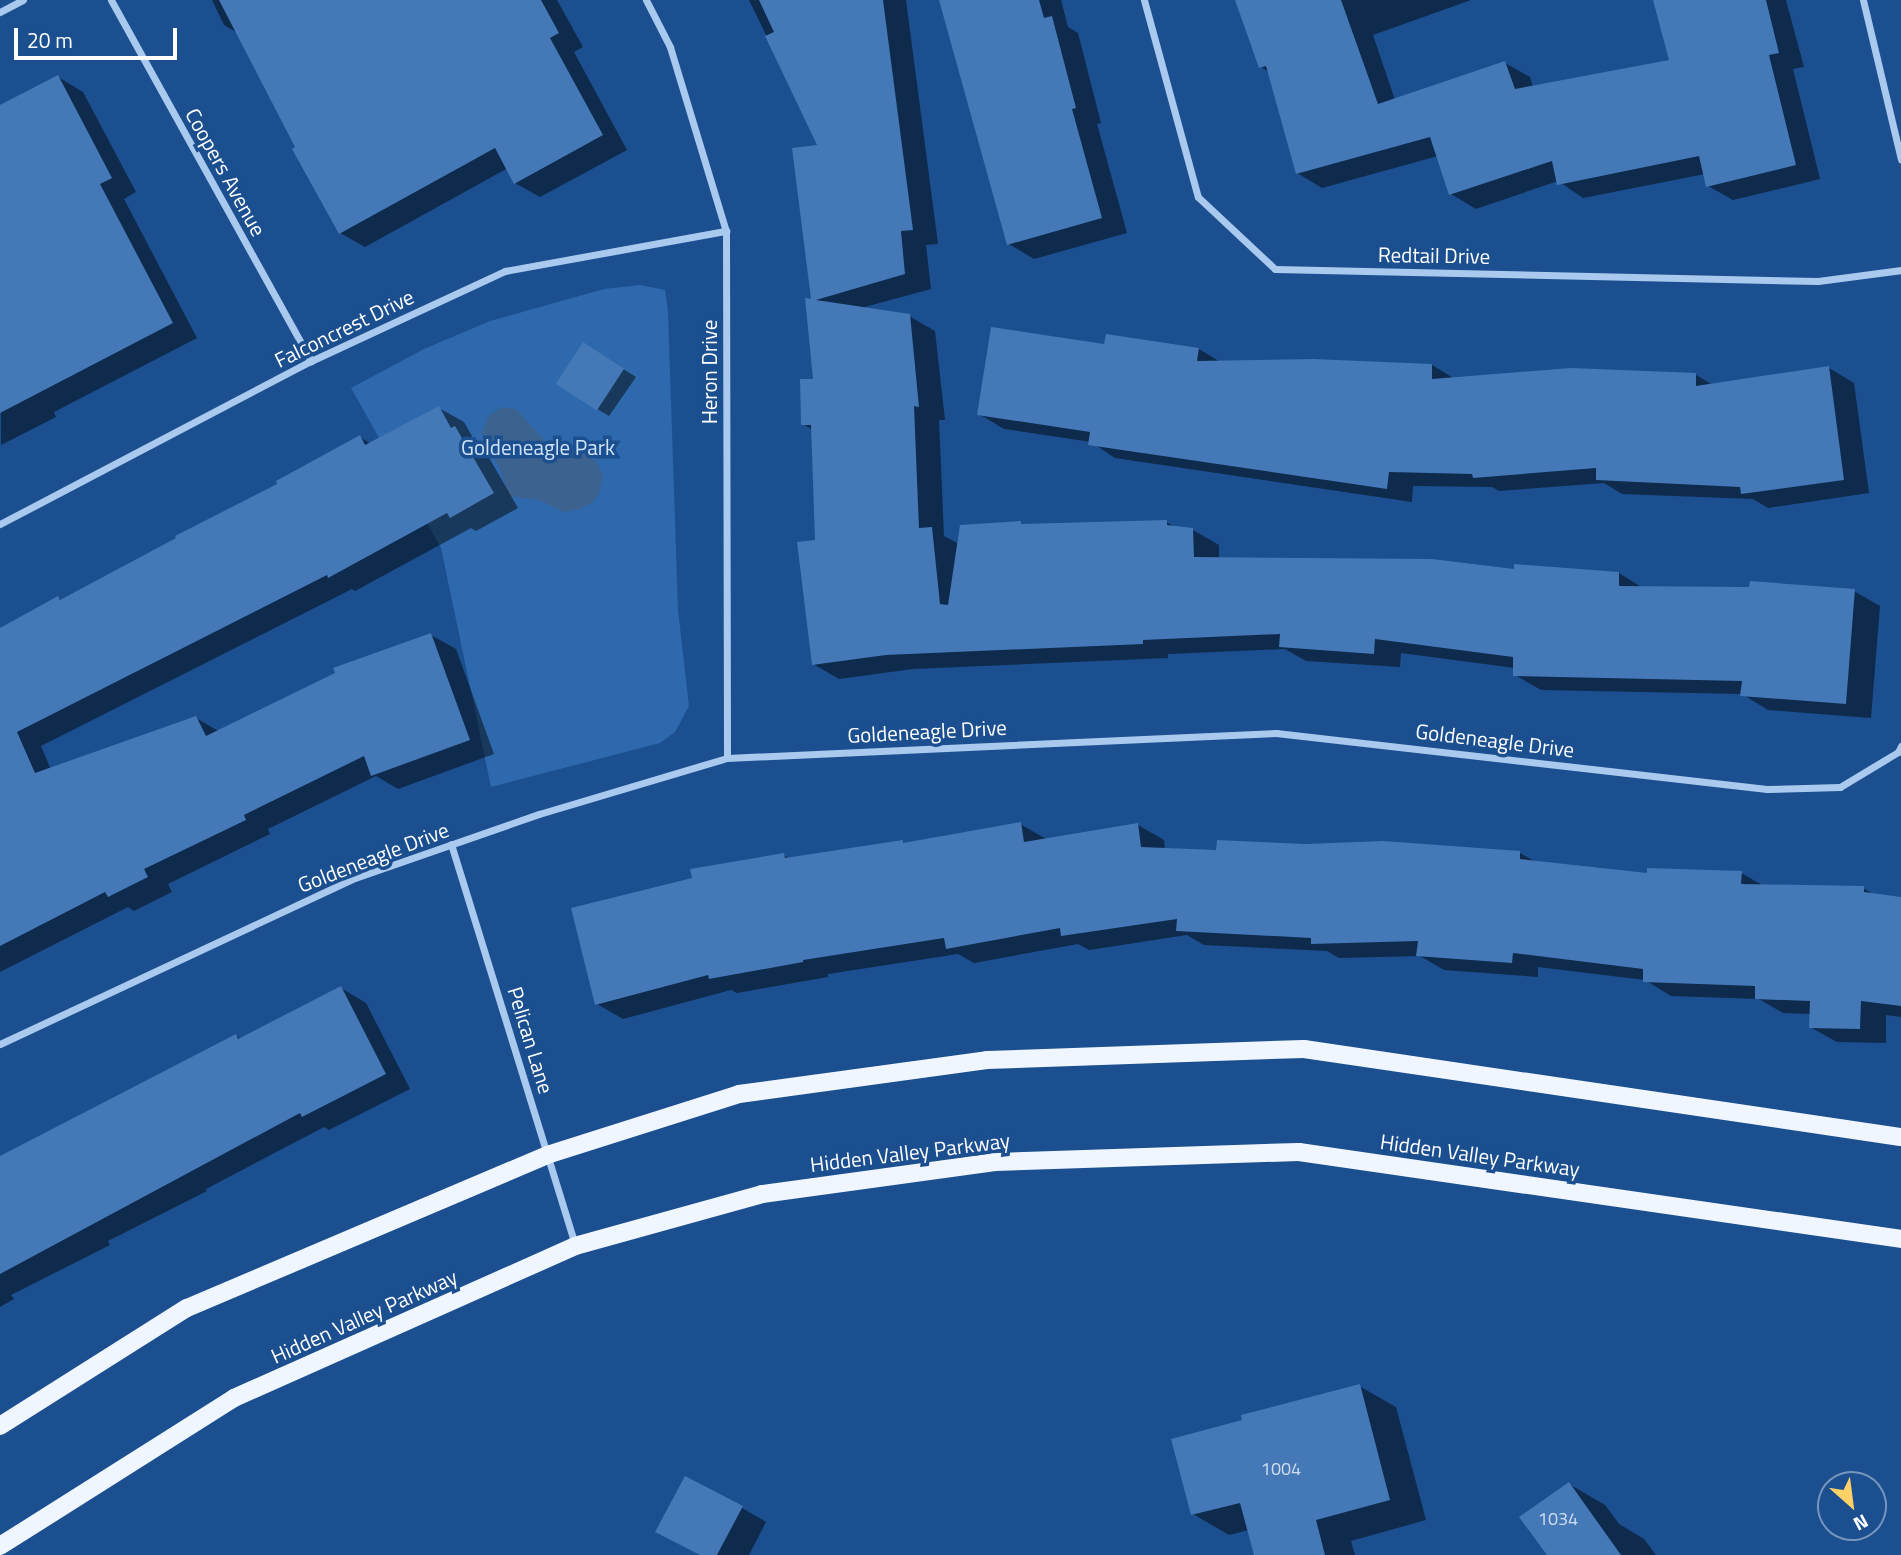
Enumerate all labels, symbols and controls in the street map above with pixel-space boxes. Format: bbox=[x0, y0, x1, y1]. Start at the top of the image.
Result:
scale bar bbox=[18, 14, 180, 58]
text: 20 m bbox=[27, 24, 73, 56]
street label: Coopers Avenue bbox=[180, 104, 272, 240]
street label: Redtail Drive bbox=[1378, 241, 1490, 269]
street label: Falconcrest Drive bbox=[270, 283, 418, 373]
street label: Heron Drive bbox=[696, 320, 722, 424]
park label: Goldeneagle Park bbox=[461, 434, 615, 460]
street label: Goldeneagle Drive bbox=[847, 714, 1007, 748]
street label: Goldeneagle Drive bbox=[1414, 718, 1576, 762]
street label: Goldeneagle Drive bbox=[294, 817, 452, 897]
street label: Pelican Lane bbox=[503, 983, 559, 1097]
street label: Hidden Valley Parkway bbox=[809, 1127, 1011, 1177]
street label: Hidden Valley Parkway bbox=[1379, 1129, 1581, 1181]
street label: Hidden Valley Parkway bbox=[267, 1264, 461, 1368]
house number: 1004 bbox=[1261, 1458, 1301, 1480]
north arrow bbox=[1817, 1471, 1887, 1541]
text: N bbox=[1849, 1507, 1874, 1539]
house number: 1034 bbox=[1538, 1508, 1578, 1530]

